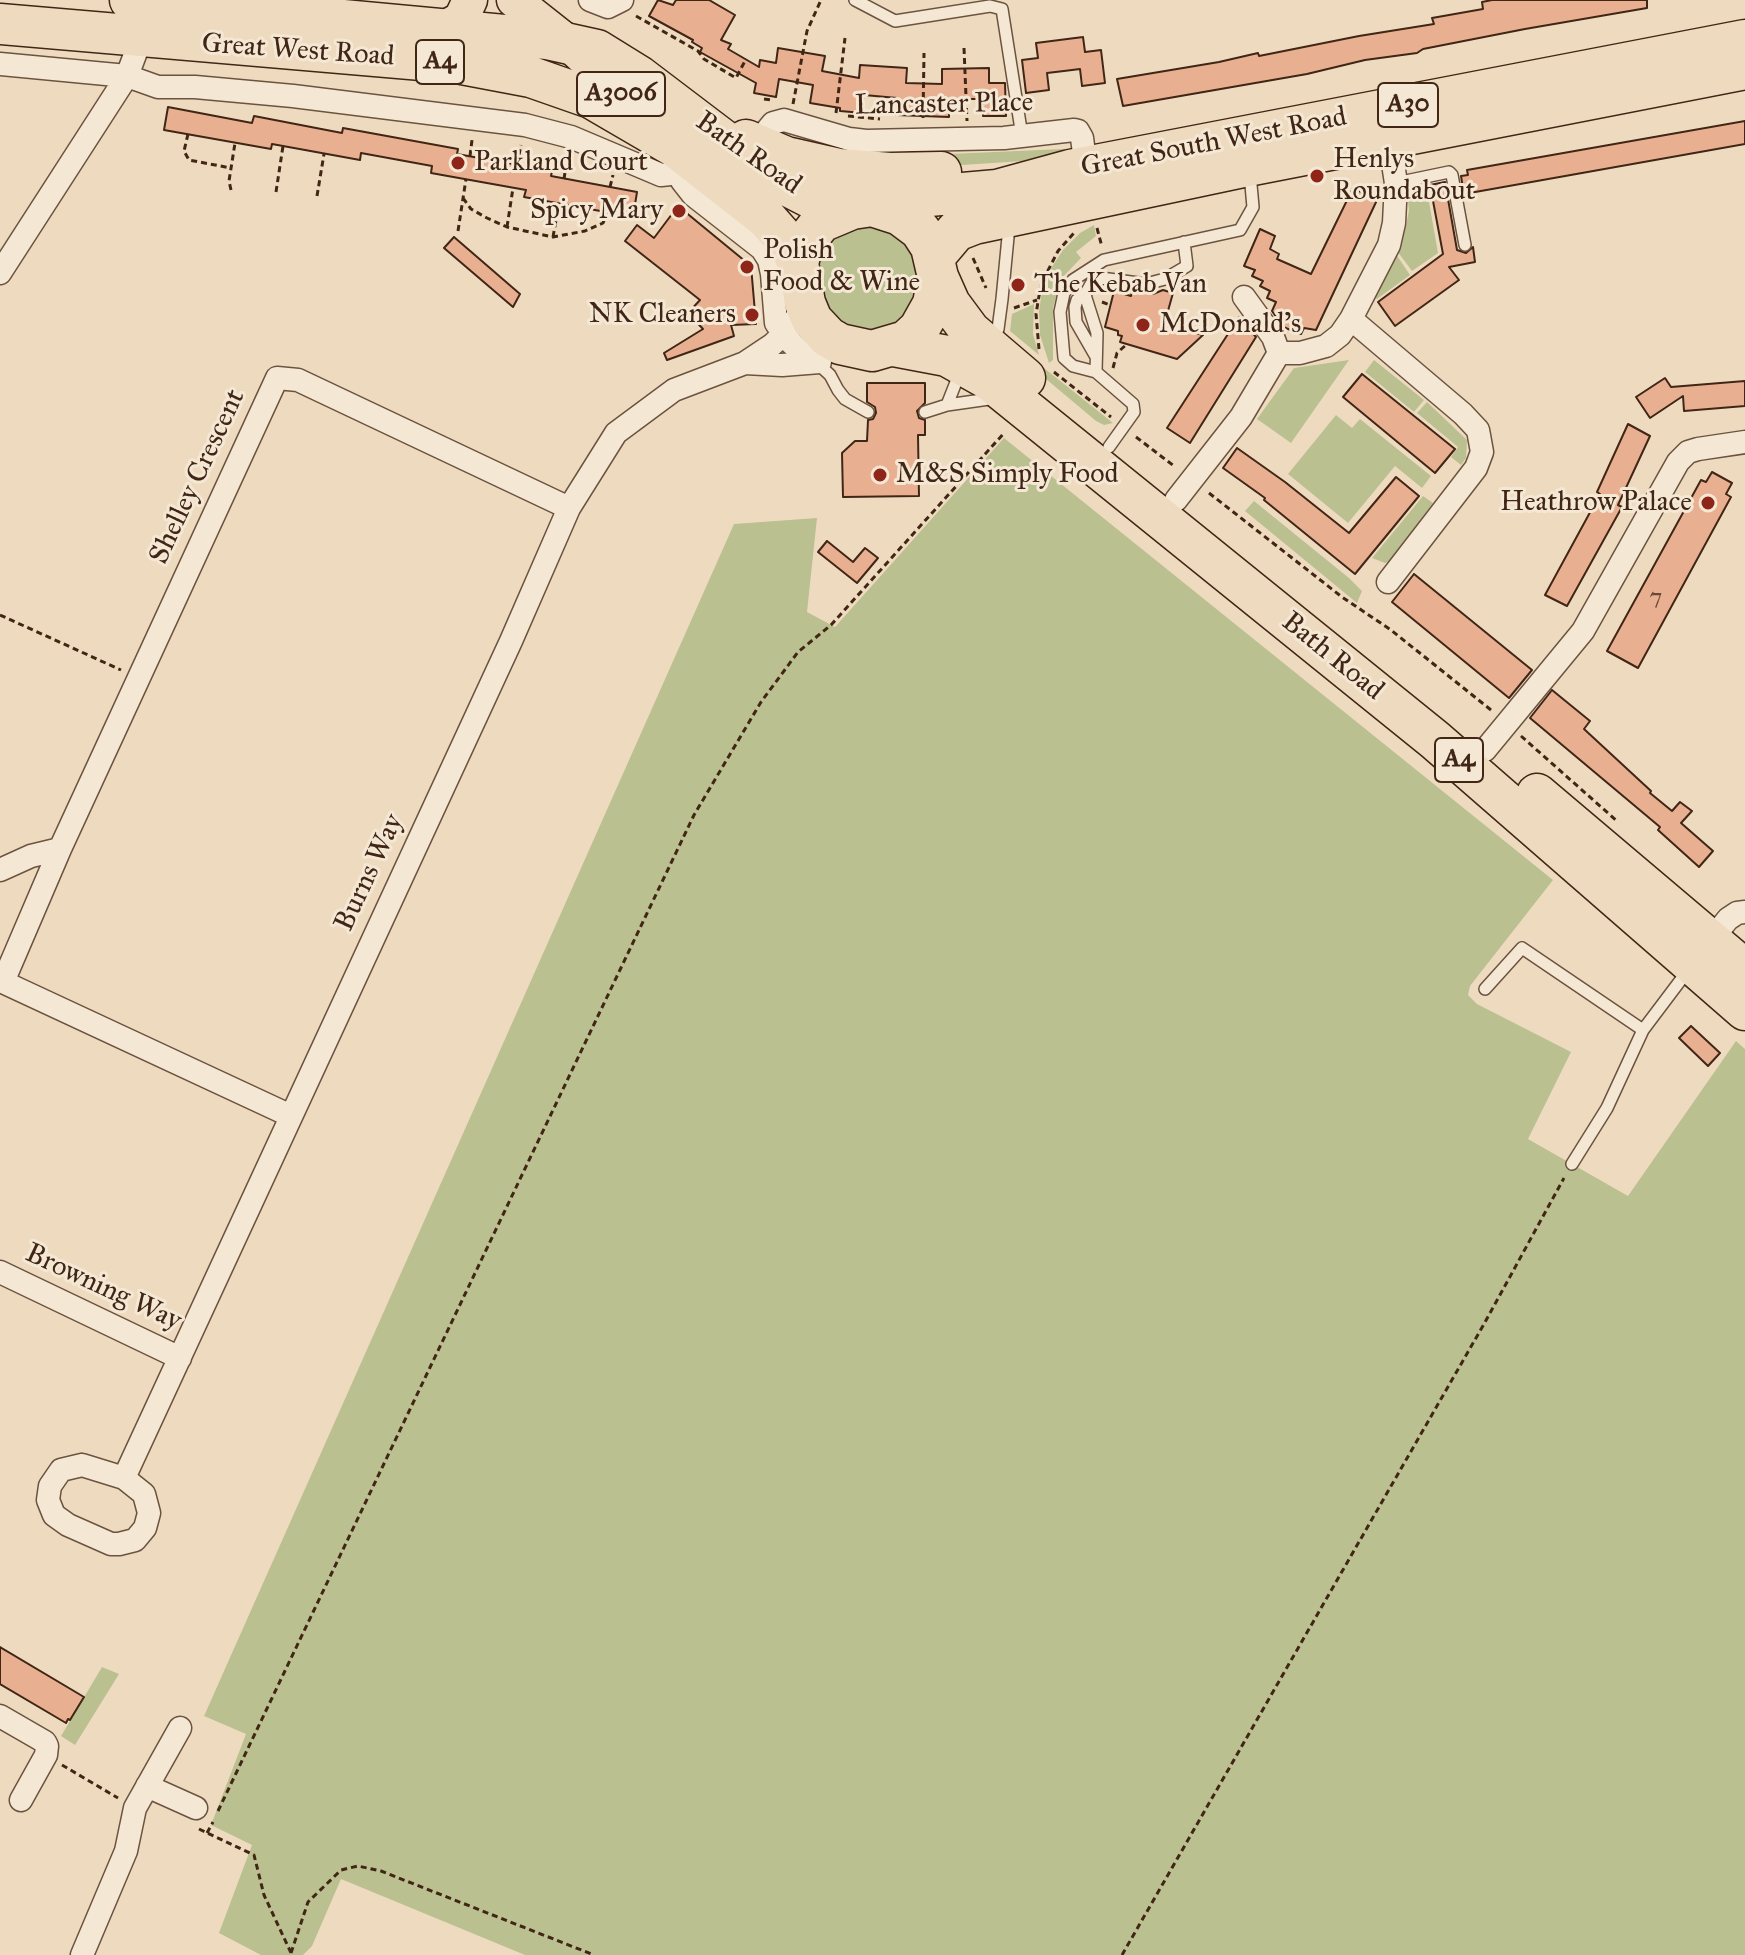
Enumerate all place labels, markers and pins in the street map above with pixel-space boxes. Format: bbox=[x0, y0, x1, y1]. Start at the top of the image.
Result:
place label: Henlys Roundabout bbox=[1333, 143, 1475, 209]
place label: Parkland Court bbox=[474, 146, 648, 180]
marker: Parkland Court bbox=[449, 154, 467, 172]
marker: Henlys Roundabout bbox=[1308, 167, 1326, 185]
place label: Spicy Mary bbox=[530, 194, 663, 228]
marker: Spicy Mary bbox=[670, 202, 688, 220]
place label: Polish Food & Wine bbox=[763, 234, 920, 300]
marker: Polish Food & Wine bbox=[738, 258, 756, 276]
place label: The Kebab Van bbox=[1034, 268, 1207, 302]
marker: The Kebab Van bbox=[1009, 276, 1027, 294]
place label: NK Cleaners bbox=[589, 298, 736, 332]
marker: NK Cleaners bbox=[743, 306, 761, 324]
place label: McDonald's bbox=[1159, 308, 1301, 342]
marker: McDonald's bbox=[1134, 316, 1152, 334]
place label: M&S Simply Food bbox=[896, 458, 1119, 492]
marker: M&S Simply Food bbox=[871, 466, 889, 484]
place label: Heathrow Palace bbox=[1500, 486, 1692, 520]
marker: Heathrow Palace bbox=[1699, 494, 1717, 512]

